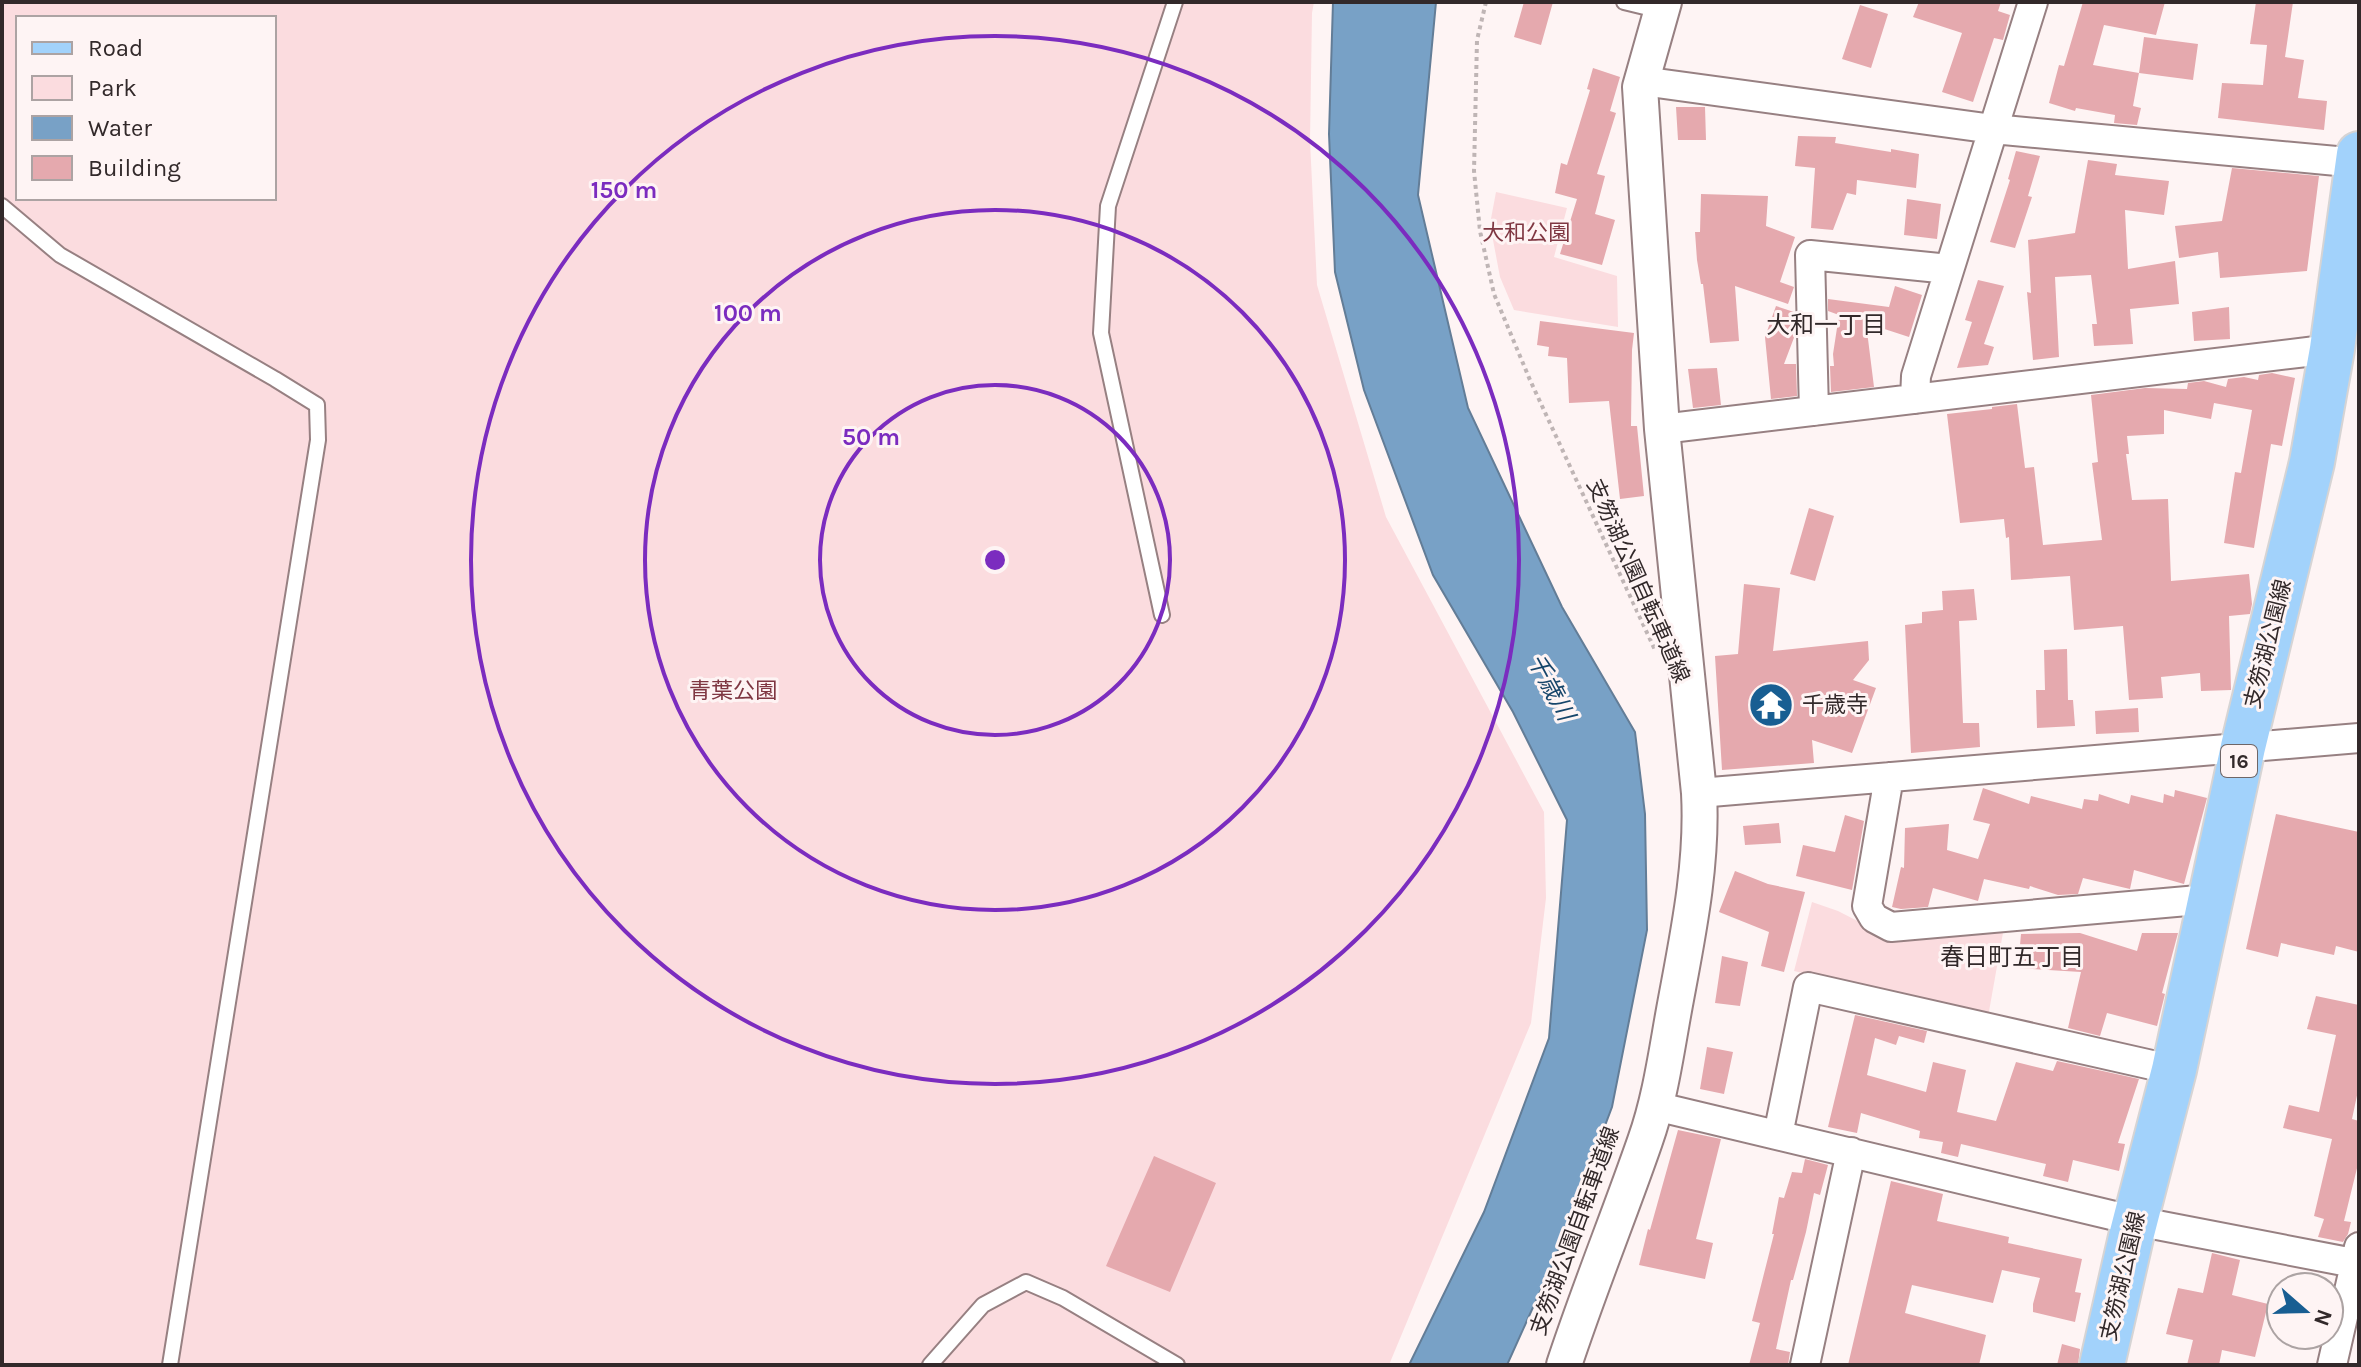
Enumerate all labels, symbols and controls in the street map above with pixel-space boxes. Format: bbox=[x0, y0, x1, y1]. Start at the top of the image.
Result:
legend bbox=[16, 16, 276, 200]
text: Road bbox=[88, 34, 143, 62]
text: Park bbox=[88, 74, 137, 102]
text: Water bbox=[88, 114, 152, 142]
text: Building bbox=[88, 154, 181, 182]
text: 150 m bbox=[591, 176, 657, 204]
park label: 大和公園 bbox=[1482, 220, 1570, 246]
text: 100 m bbox=[714, 299, 782, 327]
district label: 大和一丁目 bbox=[1766, 311, 1886, 339]
text: 50 m bbox=[842, 423, 900, 451]
street label: 支笏湖公園自転車道線 bbox=[1581, 475, 1695, 687]
centre of rings bbox=[981, 546, 1009, 574]
street label: 支笏湖公園線 bbox=[2239, 577, 2297, 711]
water label: 千歳川 bbox=[1522, 649, 1582, 728]
park label: 青葉公園 bbox=[689, 678, 777, 704]
temple icon: 千歳寺 bbox=[1747, 681, 1795, 729]
place label: 千歳寺 bbox=[1802, 692, 1868, 718]
road number: 16 bbox=[2221, 745, 2257, 777]
district label: 春日町五丁目 bbox=[1940, 943, 2084, 971]
street label: 支笏湖公園自転車道線 bbox=[1525, 1123, 1625, 1339]
street label: 支笏湖公園線 bbox=[2095, 1209, 2151, 1343]
north arrow bbox=[2265, 1271, 2345, 1351]
text: N bbox=[2308, 1306, 2338, 1329]

